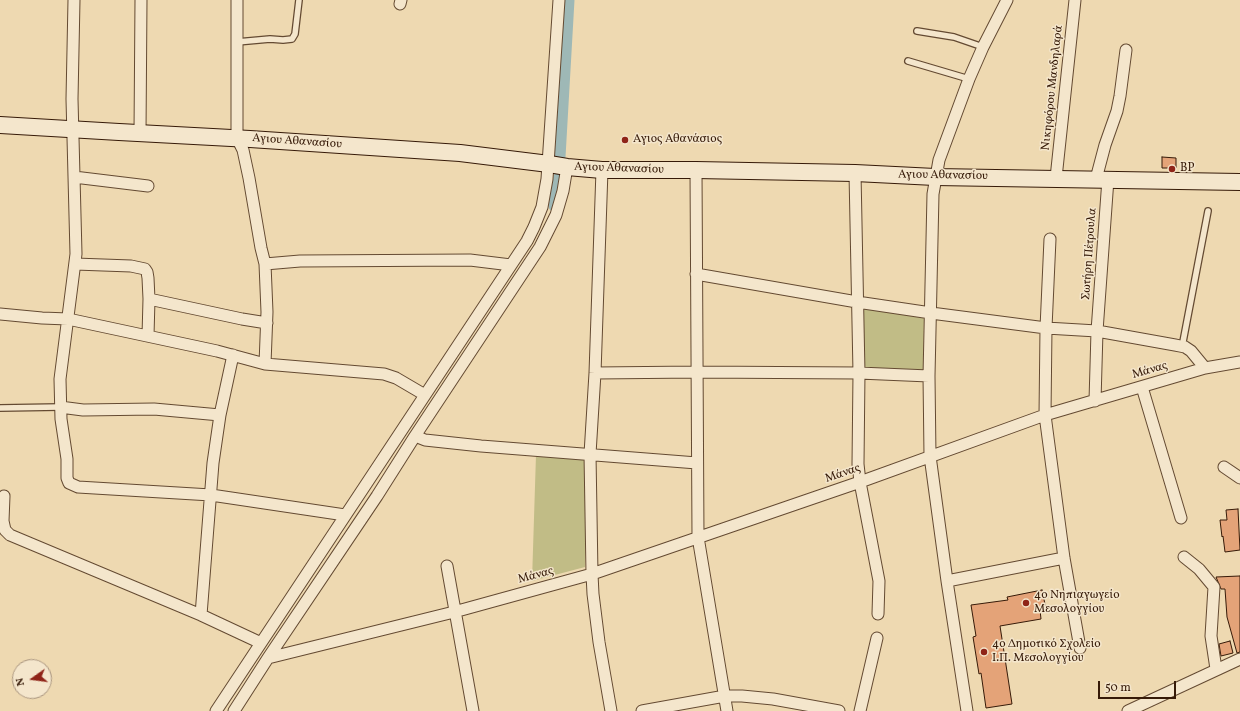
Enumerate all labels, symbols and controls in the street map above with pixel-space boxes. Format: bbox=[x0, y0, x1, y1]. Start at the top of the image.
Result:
street label: Νικηφόρου Μανδηλαρά bbox=[1039, 25, 1067, 151]
street label: Αγιου Αθανασίου bbox=[252, 132, 342, 152]
place label: Αγιος Αθανάσιος bbox=[633, 133, 722, 147]
marker: Αγιος Αθανάσιος bbox=[620, 135, 630, 145]
street label: Αγιου Αθανασίου bbox=[574, 160, 664, 178]
place label: BP bbox=[1180, 162, 1194, 176]
marker: BP bbox=[1167, 164, 1177, 174]
street label: Αγιου Αθανασίου bbox=[898, 168, 988, 184]
street label: Σωτήρη Πέτρουλα bbox=[1080, 207, 1100, 301]
street label: Μάνας bbox=[1131, 359, 1169, 383]
street label: Μάνας bbox=[824, 461, 862, 487]
street label: Μάνας bbox=[517, 564, 555, 588]
place label: 4ο Νηπιαγωγείο Μεσολογγίου bbox=[1034, 589, 1120, 617]
marker: 4ο Νηπιαγωγείο Μεσολογγίου bbox=[1021, 598, 1031, 608]
place label: 4ο Δημοτικό Σχολείο Ι.Π. Μεσολογγίου bbox=[992, 638, 1101, 666]
marker: 4ο Δημοτικό Σχολείο Ι.Π. Μεσολογγίου bbox=[979, 647, 989, 657]
north arrow bbox=[12, 659, 52, 699]
scale bar bbox=[1100, 673, 1178, 699]
text: N bbox=[13, 676, 29, 687]
text: 50 m bbox=[1105, 680, 1131, 696]

